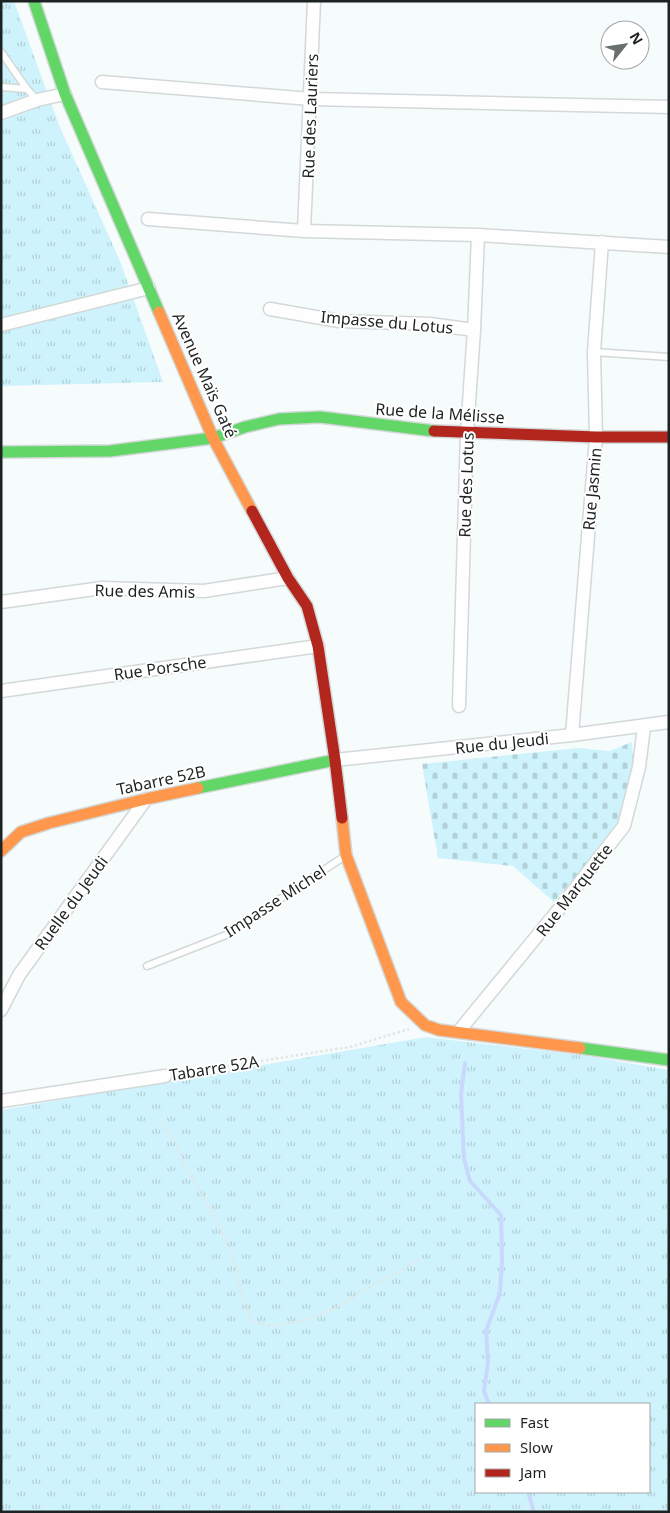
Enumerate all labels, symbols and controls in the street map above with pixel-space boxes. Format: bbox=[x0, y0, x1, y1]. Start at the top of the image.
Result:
north arrow bbox=[600, 20, 650, 70]
text: N bbox=[626, 29, 648, 48]
street label: Rue des Lauriers bbox=[297, 53, 323, 179]
street label: Impasse du Lotus bbox=[320, 305, 454, 339]
street label: Avenue Maïs Gaté bbox=[167, 309, 243, 441]
street label: Rue de la Mélisse bbox=[375, 398, 505, 428]
street label: Rue des Lotus bbox=[453, 432, 479, 538]
street label: Rue Jasmin bbox=[577, 447, 607, 531]
street label: Rue des Amis bbox=[94, 579, 196, 603]
street label: Rue Porsche bbox=[112, 651, 208, 685]
street label: Rue du Jeudi bbox=[454, 727, 550, 759]
street label: Tabarre 52B bbox=[115, 760, 207, 800]
street label: Rue Marquette bbox=[531, 839, 617, 941]
street label: Ruelle du Jeudi bbox=[29, 851, 113, 955]
street label: Impasse Michel bbox=[220, 860, 330, 942]
street label: Tabarre 52A bbox=[168, 1050, 261, 1086]
legend bbox=[475, 1403, 650, 1493]
text: Fast bbox=[520, 1412, 549, 1432]
text: Slow bbox=[520, 1437, 553, 1457]
text: Jam bbox=[518, 1462, 547, 1482]

